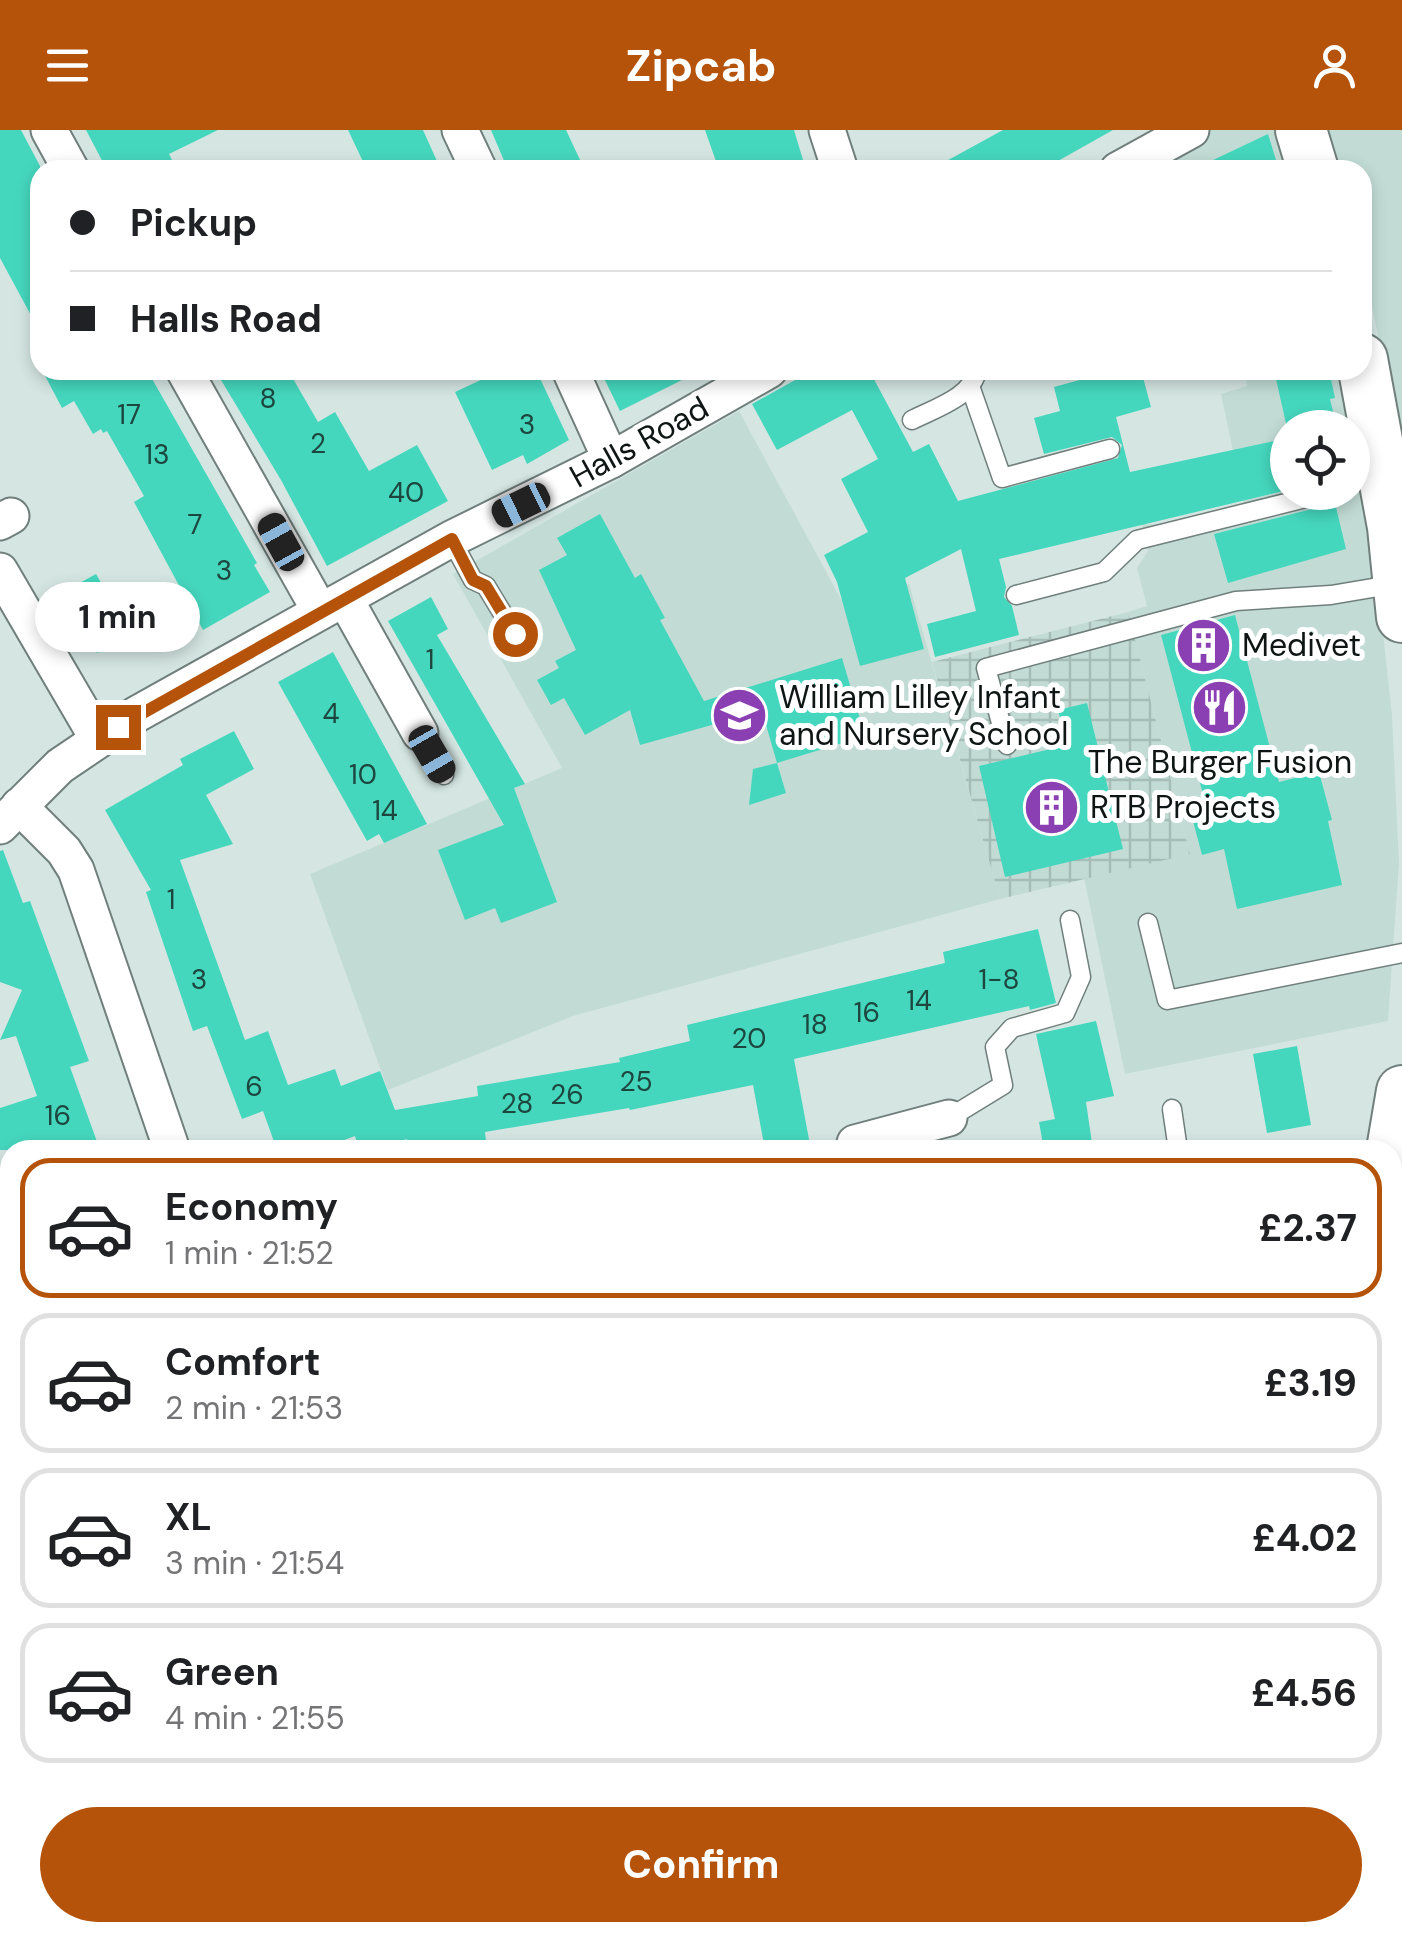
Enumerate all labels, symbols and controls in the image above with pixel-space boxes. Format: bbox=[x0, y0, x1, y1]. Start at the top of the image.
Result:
text: Zipcab bbox=[626, 36, 776, 95]
icon: menu bbox=[40, 38, 95, 93]
icon: person bbox=[1307, 38, 1362, 93]
text: Pickup bbox=[130, 198, 257, 248]
text: Halls Road bbox=[130, 294, 322, 344]
house number: 8 bbox=[259, 380, 277, 417]
street label: Halls Road bbox=[562, 387, 716, 497]
house number: 17 bbox=[117, 396, 141, 433]
house number: 3 bbox=[519, 406, 535, 443]
map controls bbox=[1270, 410, 1370, 510]
button: locate bbox=[1270, 410, 1370, 510]
house number: 2 bbox=[310, 425, 326, 462]
house number: 13 bbox=[144, 436, 170, 473]
house number: 40 bbox=[388, 474, 424, 511]
car bbox=[487, 478, 555, 532]
house number: 7 bbox=[188, 506, 202, 543]
car bbox=[253, 508, 309, 576]
house number: 3 bbox=[216, 552, 232, 589]
callout: 1 min bbox=[36, 582, 200, 652]
text: 1 min bbox=[79, 596, 156, 638]
route start bbox=[493, 612, 538, 657]
building icon: Medivet bbox=[1173, 615, 1233, 675]
place label: Medivet bbox=[1242, 624, 1361, 666]
house number: 1 bbox=[426, 641, 434, 678]
place label: William Lilley Infant and Nursery School bbox=[779, 676, 1068, 755]
restaurant icon: The Burger Fusion bbox=[1190, 678, 1250, 738]
school or university icon: William Lilley Infant and Nursery School bbox=[710, 685, 770, 745]
house number: 4 bbox=[323, 695, 340, 732]
route end bbox=[96, 705, 141, 750]
car bbox=[404, 721, 460, 787]
place label: The Burger Fusion bbox=[1088, 741, 1352, 783]
house number: 10 bbox=[349, 756, 377, 793]
building icon: RTB Projects bbox=[1021, 777, 1081, 837]
place label: RTB Projects bbox=[1090, 786, 1276, 828]
house number: 14 bbox=[372, 792, 398, 829]
house number: 1 bbox=[167, 881, 175, 918]
house number: 3 bbox=[191, 961, 207, 998]
house number: 1-8 bbox=[979, 961, 1019, 998]
house number: 14 bbox=[906, 982, 932, 1019]
house number: 16 bbox=[854, 994, 880, 1031]
house number: 18 bbox=[802, 1006, 828, 1043]
house number: 20 bbox=[731, 1020, 767, 1057]
house number: 25 bbox=[619, 1063, 653, 1100]
house number: 6 bbox=[245, 1068, 263, 1105]
house number: 26 bbox=[550, 1076, 584, 1113]
house number: 28 bbox=[501, 1085, 533, 1122]
house number: 16 bbox=[45, 1097, 71, 1134]
text: Economy bbox=[165, 1182, 338, 1232]
icon: car bbox=[45, 1183, 135, 1273]
text: £2.37 bbox=[1259, 1203, 1357, 1253]
text: 1 min · 21:52 bbox=[165, 1232, 334, 1274]
text: Comfort bbox=[165, 1337, 321, 1387]
icon: car bbox=[45, 1338, 135, 1428]
text: £3.19 bbox=[1264, 1358, 1357, 1408]
text: 2 min · 21:53 bbox=[165, 1387, 343, 1429]
text: XL bbox=[165, 1492, 212, 1542]
icon: car bbox=[45, 1493, 135, 1583]
text: £4.02 bbox=[1252, 1513, 1357, 1563]
text: 3 min · 21:54 bbox=[165, 1542, 344, 1584]
text: Green bbox=[165, 1647, 279, 1697]
icon: car bbox=[45, 1648, 135, 1738]
text: £4.56 bbox=[1251, 1668, 1357, 1718]
text: 4 min · 21:55 bbox=[165, 1697, 345, 1739]
button: Confirm bbox=[40, 1807, 1362, 1922]

